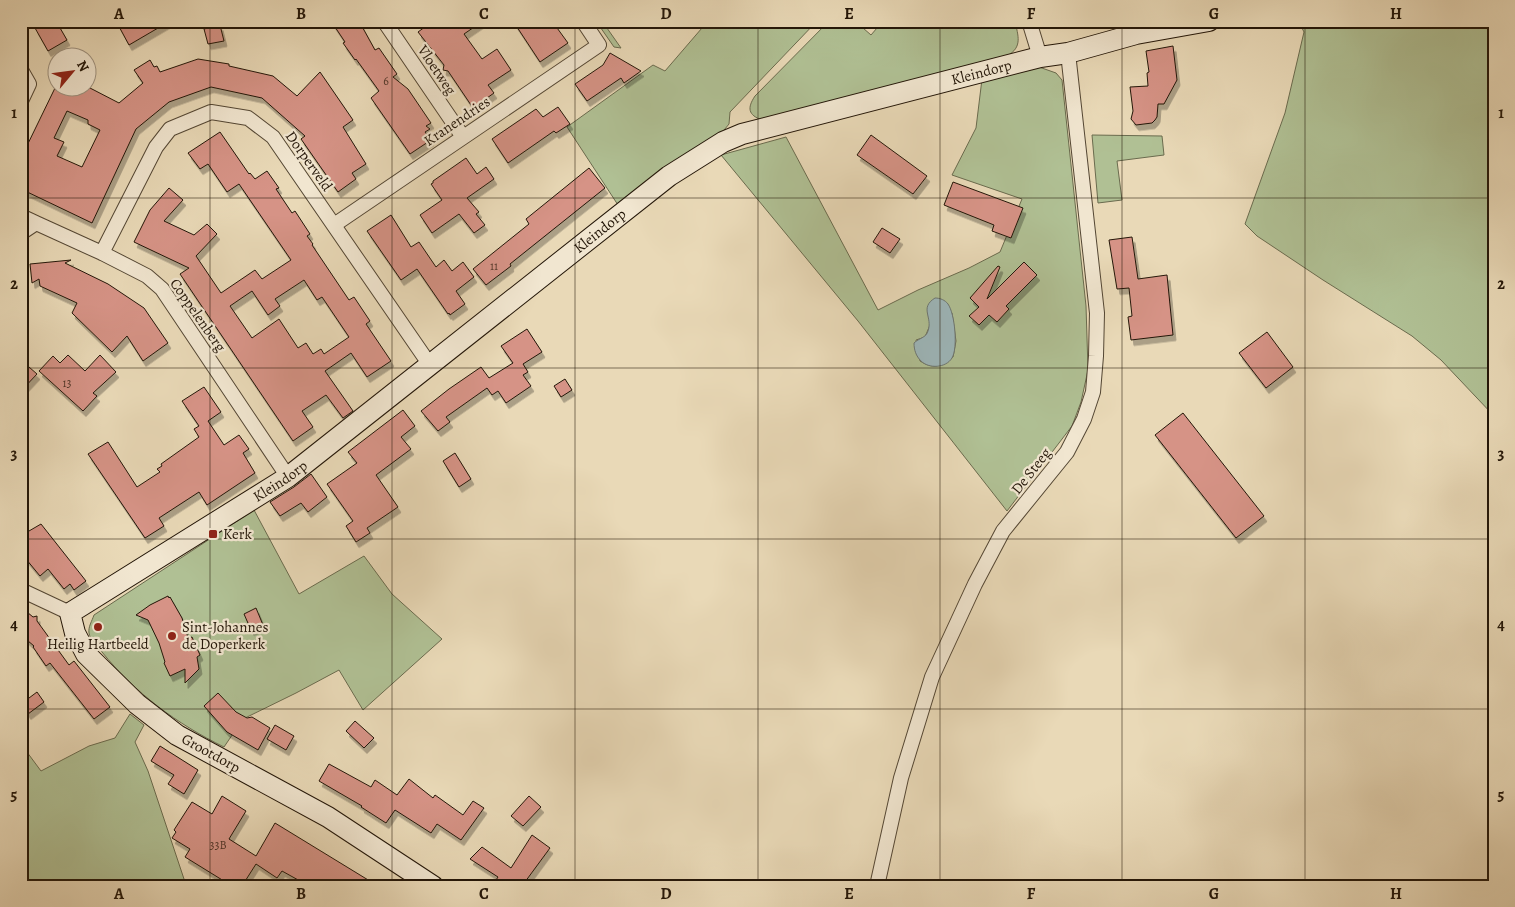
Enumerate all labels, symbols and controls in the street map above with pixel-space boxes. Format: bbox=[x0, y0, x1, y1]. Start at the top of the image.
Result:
text: A bbox=[113, 3, 125, 25]
text: B bbox=[296, 3, 306, 25]
text: C bbox=[479, 3, 489, 25]
text: D bbox=[660, 3, 672, 25]
text: E bbox=[844, 3, 854, 25]
text: F bbox=[1027, 3, 1036, 25]
text: G bbox=[1209, 3, 1219, 25]
text: H bbox=[1390, 3, 1402, 25]
street label: Vloetweg bbox=[412, 40, 461, 99]
north arrow bbox=[48, 48, 98, 98]
street label: Kleindorp bbox=[949, 55, 1014, 90]
text: N bbox=[72, 57, 94, 75]
house number: 6 bbox=[383, 73, 389, 89]
street label: Kranendries bbox=[420, 91, 494, 151]
text: 1 bbox=[11, 102, 17, 124]
text: 1 bbox=[1498, 102, 1504, 124]
street label: Dorperveld bbox=[281, 127, 338, 196]
street label: Kleindorp bbox=[569, 204, 630, 258]
house number: 11 bbox=[490, 258, 498, 274]
text: 2 bbox=[10, 273, 18, 295]
text: 2 bbox=[1497, 273, 1505, 295]
street label: Coppelenberg bbox=[165, 274, 231, 356]
house number: 13 bbox=[62, 375, 72, 391]
text: 3 bbox=[11, 443, 18, 465]
street label: De Steeg bbox=[1007, 443, 1056, 498]
text: 3 bbox=[1498, 443, 1505, 465]
street label: Kleindorp bbox=[249, 455, 312, 506]
place label: Kerk bbox=[223, 524, 252, 544]
marker: Kerk bbox=[207, 528, 219, 540]
text: 4 bbox=[10, 614, 18, 636]
text: 4 bbox=[1497, 614, 1505, 636]
place label: Sint-Johannes de Doperkerk bbox=[182, 617, 268, 654]
marker: Heilig Hartbeeld bbox=[92, 621, 104, 633]
marker: Sint-Johannes de Doperkerk bbox=[166, 630, 178, 642]
place label: Heilig Hartbeeld bbox=[47, 634, 150, 654]
street label: Grootdorp bbox=[178, 729, 244, 777]
text: 5 bbox=[11, 784, 18, 806]
text: 5 bbox=[1498, 784, 1505, 806]
house number: 33B bbox=[209, 837, 227, 853]
text: A bbox=[113, 883, 125, 905]
text: B bbox=[296, 883, 306, 905]
text: C bbox=[479, 883, 489, 905]
text: D bbox=[660, 883, 672, 905]
text: E bbox=[844, 883, 854, 905]
text: F bbox=[1027, 883, 1036, 905]
text: G bbox=[1209, 883, 1219, 905]
text: H bbox=[1390, 883, 1402, 905]

